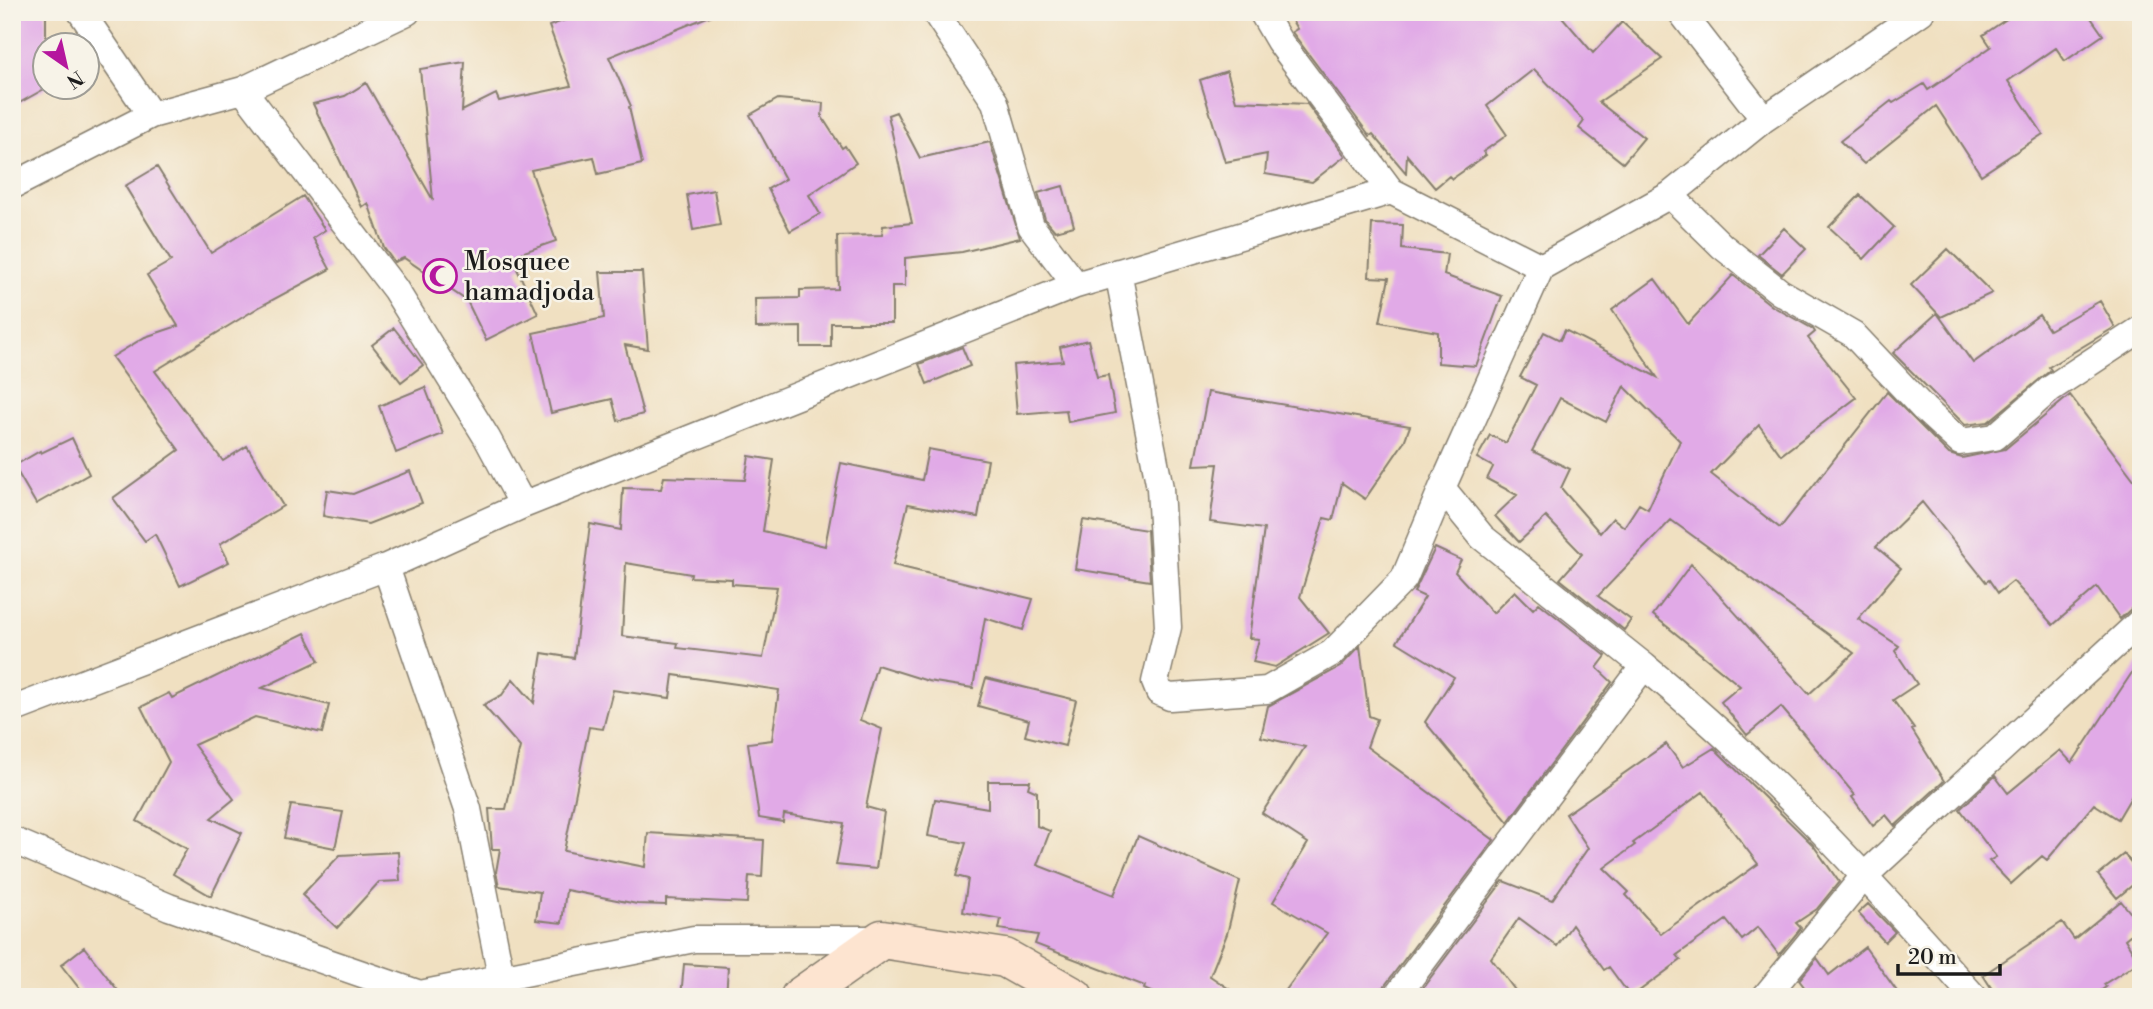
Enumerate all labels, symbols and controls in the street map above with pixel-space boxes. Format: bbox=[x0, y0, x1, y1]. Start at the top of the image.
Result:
north arrow bbox=[32, 32, 102, 102]
text: N bbox=[62, 65, 88, 93]
place label: Mosquee hamadjoda bbox=[464, 246, 595, 308]
mosque icon: Mosquee hamadjoda bbox=[421, 257, 459, 295]
scale bar bbox=[1898, 932, 1999, 976]
text: 20 m bbox=[1908, 945, 1957, 971]

